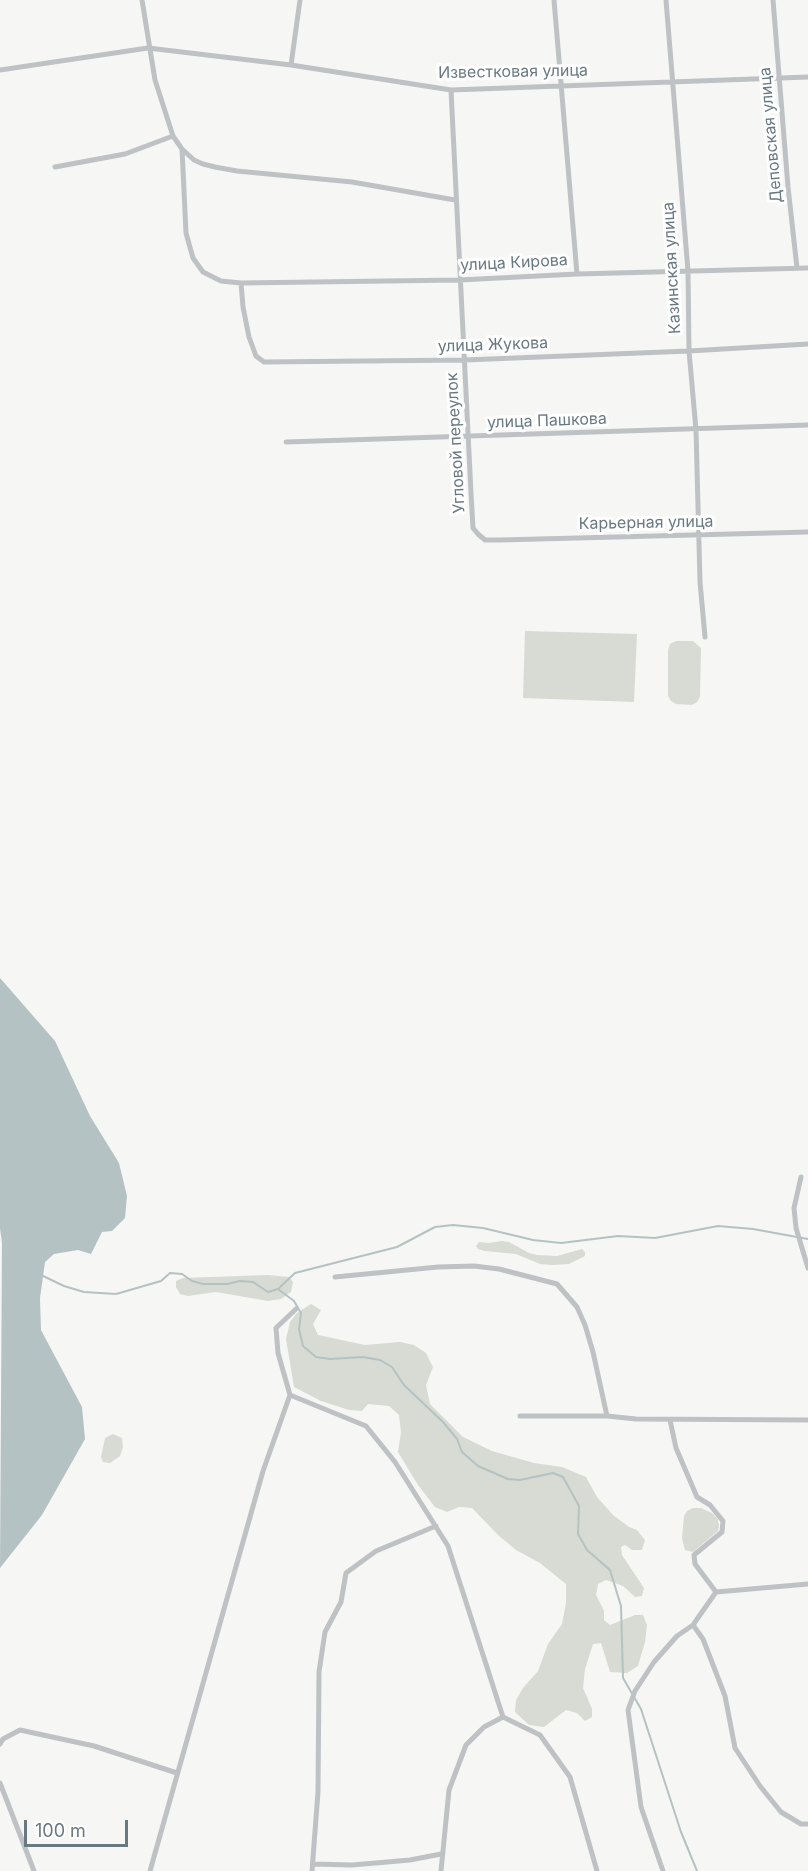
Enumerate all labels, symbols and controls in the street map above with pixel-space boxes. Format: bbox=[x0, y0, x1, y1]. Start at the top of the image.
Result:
street label: Известковая улица bbox=[438, 61, 588, 83]
street label: Деповская улица bbox=[756, 66, 786, 204]
street label: Казинская улица bbox=[659, 201, 685, 335]
street label: улица Кирова bbox=[460, 251, 568, 275]
street label: улица Жукова bbox=[438, 333, 548, 357]
street label: Угловой переулок bbox=[443, 372, 469, 514]
street label: улица Пашкова bbox=[487, 409, 607, 433]
street label: Карьерная улица bbox=[578, 512, 714, 534]
scale bar bbox=[27, 1808, 130, 1846]
text: 100 m bbox=[35, 1820, 86, 1841]

